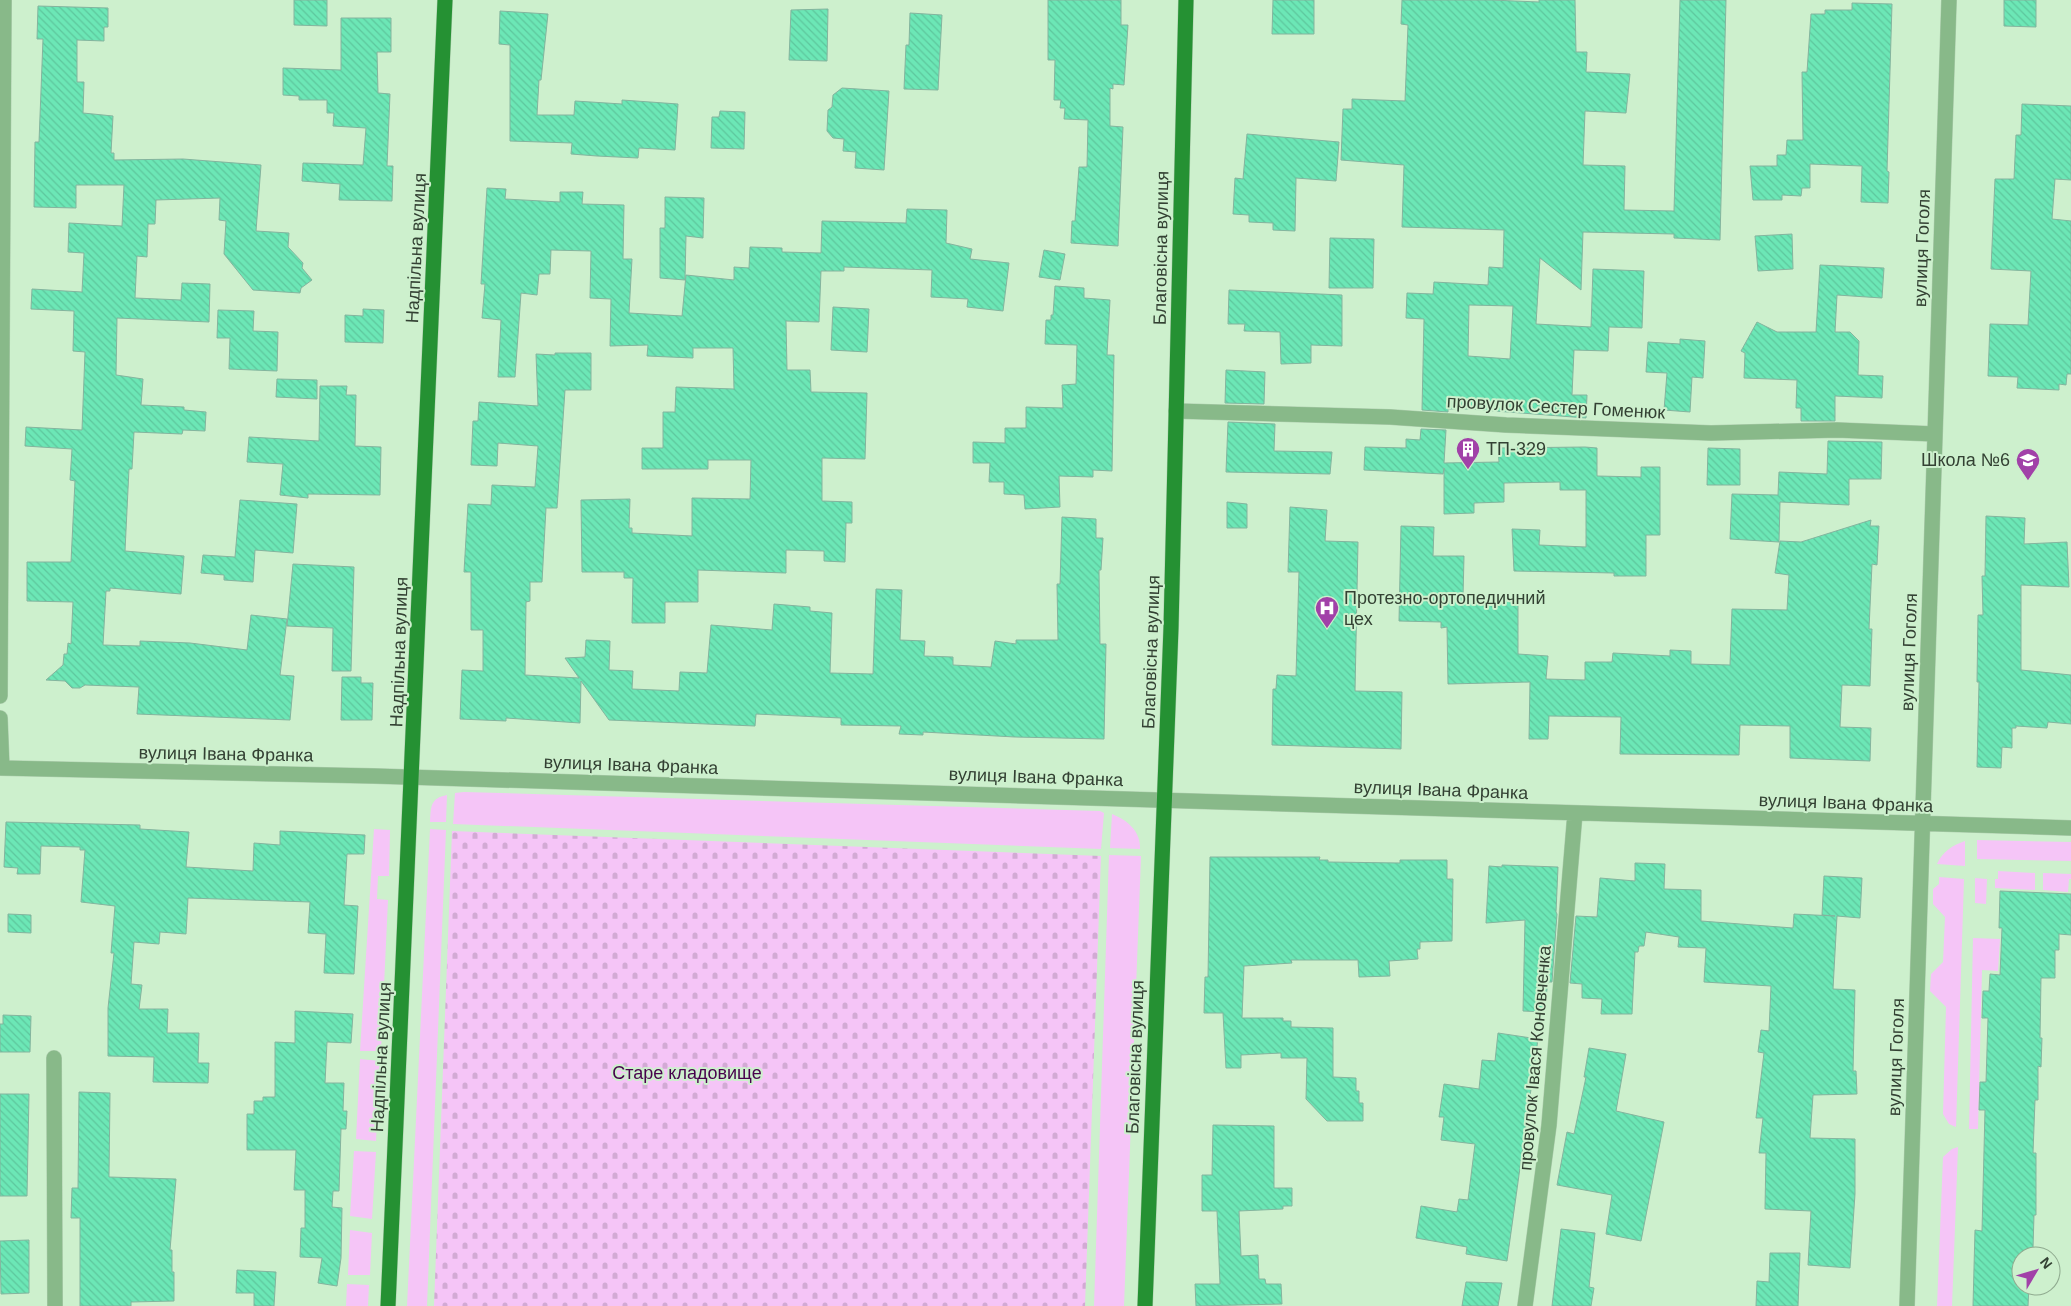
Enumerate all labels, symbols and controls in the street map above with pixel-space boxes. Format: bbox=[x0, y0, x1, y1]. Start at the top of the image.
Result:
street label: Благовісна вулиця bbox=[1150, 171, 1172, 325]
street label: Надпільна вулиця bbox=[402, 172, 430, 324]
street label: вулиця Гоголя bbox=[1910, 189, 1934, 307]
street label: провулок Сестер Гоменюк bbox=[1446, 391, 1666, 423]
building icon: ТП-329 bbox=[1455, 436, 1481, 470]
place label: ТП-329 bbox=[1486, 439, 1546, 459]
school or university icon: Школа №6 bbox=[2015, 447, 2041, 481]
place label: Школа №6 bbox=[1921, 450, 2010, 470]
street label: Благовісна вулиця bbox=[1138, 575, 1164, 729]
street label: Надпільна вулиця bbox=[386, 576, 412, 728]
place label: Протезно-ортопедичний цех bbox=[1344, 588, 1545, 629]
street label: вулиця Гоголя bbox=[1897, 593, 1921, 711]
hospital icon: Протезно-ортопедичний цех bbox=[1314, 595, 1340, 629]
street label: вулиця Івана Франка bbox=[139, 742, 314, 766]
street label: вулиця Івана Франка bbox=[543, 752, 720, 778]
street label: вулиця Івана Франка bbox=[948, 764, 1125, 790]
street label: вулиця Івана Франка bbox=[1353, 777, 1530, 803]
street label: вулиця Івана Франка bbox=[1758, 790, 1935, 816]
street label: провулок Івася Коновченка bbox=[1515, 944, 1555, 1171]
street label: Благовісна вулиця bbox=[1122, 980, 1148, 1134]
street label: Надпільна вулиця bbox=[367, 981, 395, 1133]
street label: вулиця Гоголя bbox=[1884, 998, 1908, 1116]
park label: Старе кладовище bbox=[612, 1063, 762, 1083]
north arrow bbox=[2011, 1246, 2061, 1296]
text: N bbox=[2037, 1254, 2056, 1272]

